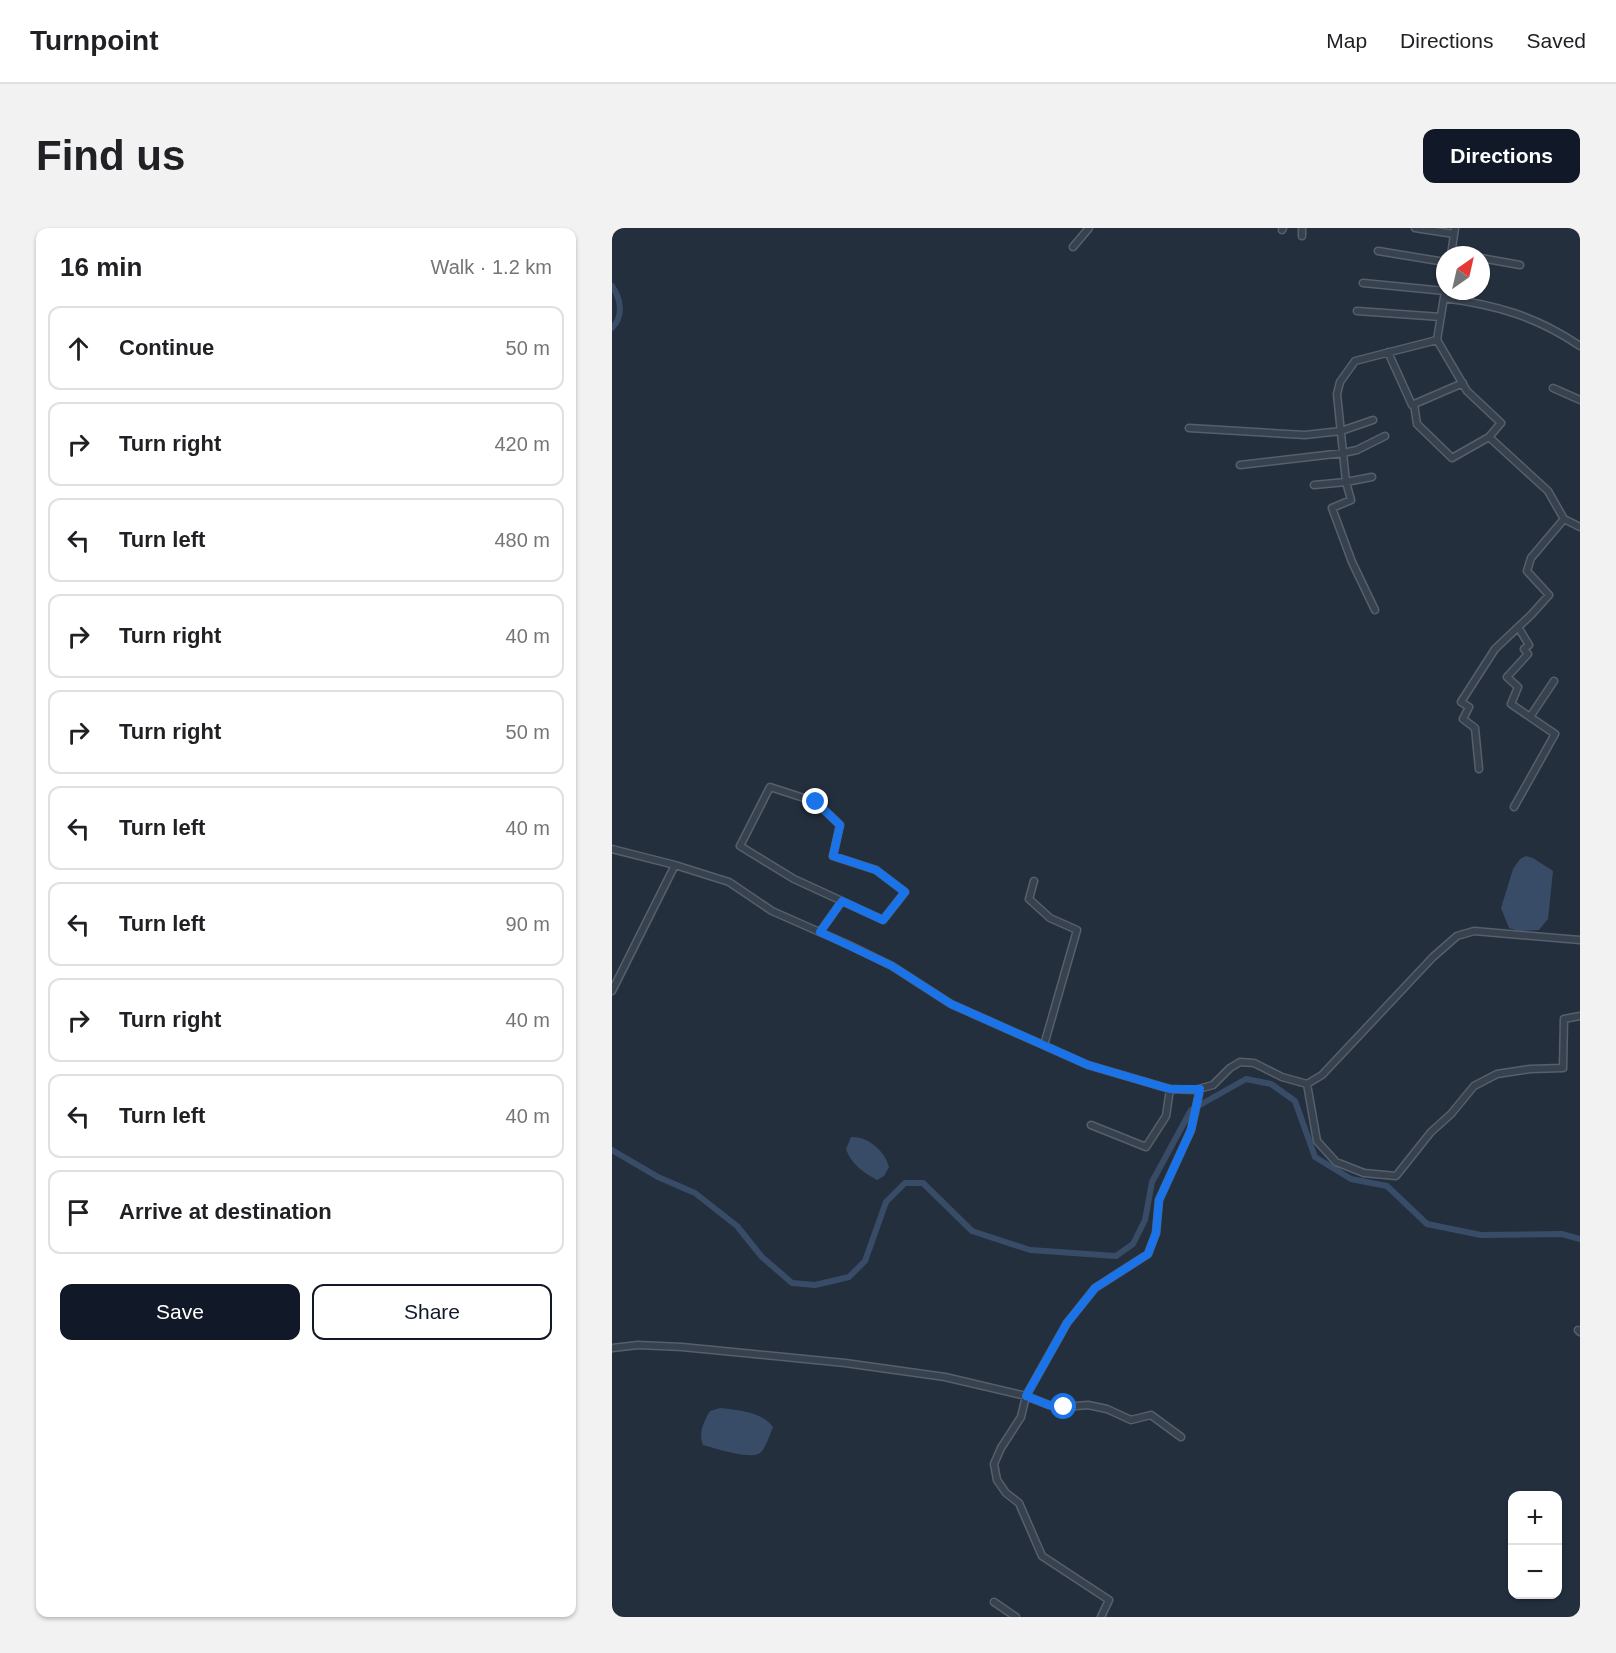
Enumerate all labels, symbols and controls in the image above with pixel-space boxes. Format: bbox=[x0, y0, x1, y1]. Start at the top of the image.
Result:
text: Turnpoint bbox=[30, 25, 159, 56]
text: Map bbox=[1326, 29, 1367, 52]
text: Directions bbox=[1400, 29, 1493, 52]
text: Saved bbox=[1526, 29, 1586, 52]
button: Directions bbox=[1423, 129, 1580, 183]
text: Find us bbox=[36, 132, 185, 179]
north arrow bbox=[1436, 246, 1490, 300]
text: 16 min bbox=[60, 252, 142, 282]
text: Walk · 1.2 km bbox=[431, 256, 552, 278]
icon: ahead bbox=[62, 332, 95, 365]
text: Continue bbox=[119, 335, 214, 360]
text: 50 m bbox=[506, 337, 550, 359]
icon: right bbox=[62, 428, 95, 461]
text: Turn right bbox=[119, 431, 221, 456]
text: 420 m bbox=[494, 433, 550, 455]
icon: left bbox=[62, 524, 95, 557]
text: Turn left bbox=[119, 527, 205, 552]
text: 480 m bbox=[494, 529, 550, 551]
icon: right bbox=[62, 620, 95, 653]
text: Turn right bbox=[119, 623, 221, 648]
text: 40 m bbox=[506, 625, 550, 647]
icon: right bbox=[62, 716, 95, 749]
text: Turn right bbox=[119, 719, 221, 744]
text: 50 m bbox=[506, 721, 550, 743]
route end bbox=[802, 788, 828, 814]
icon: left bbox=[62, 812, 95, 845]
text: Turn left bbox=[119, 815, 205, 840]
text: 40 m bbox=[506, 817, 550, 839]
icon: left bbox=[62, 908, 95, 941]
text: Turn left bbox=[119, 911, 205, 936]
text: 90 m bbox=[506, 913, 550, 935]
icon: right bbox=[62, 1004, 95, 1037]
text: Turn right bbox=[119, 1007, 221, 1032]
text: 40 m bbox=[506, 1009, 550, 1031]
icon: left bbox=[62, 1100, 95, 1133]
text: Turn left bbox=[119, 1103, 205, 1128]
text: 40 m bbox=[506, 1105, 550, 1127]
icon: arrive bbox=[62, 1196, 95, 1229]
text: Arrive at destination bbox=[119, 1199, 332, 1224]
button: Save bbox=[60, 1284, 300, 1340]
button: Share bbox=[312, 1284, 552, 1340]
route start bbox=[1050, 1393, 1076, 1419]
map controls bbox=[1508, 1491, 1562, 1599]
button: + bbox=[1508, 1491, 1562, 1545]
button: − bbox=[1508, 1545, 1562, 1599]

